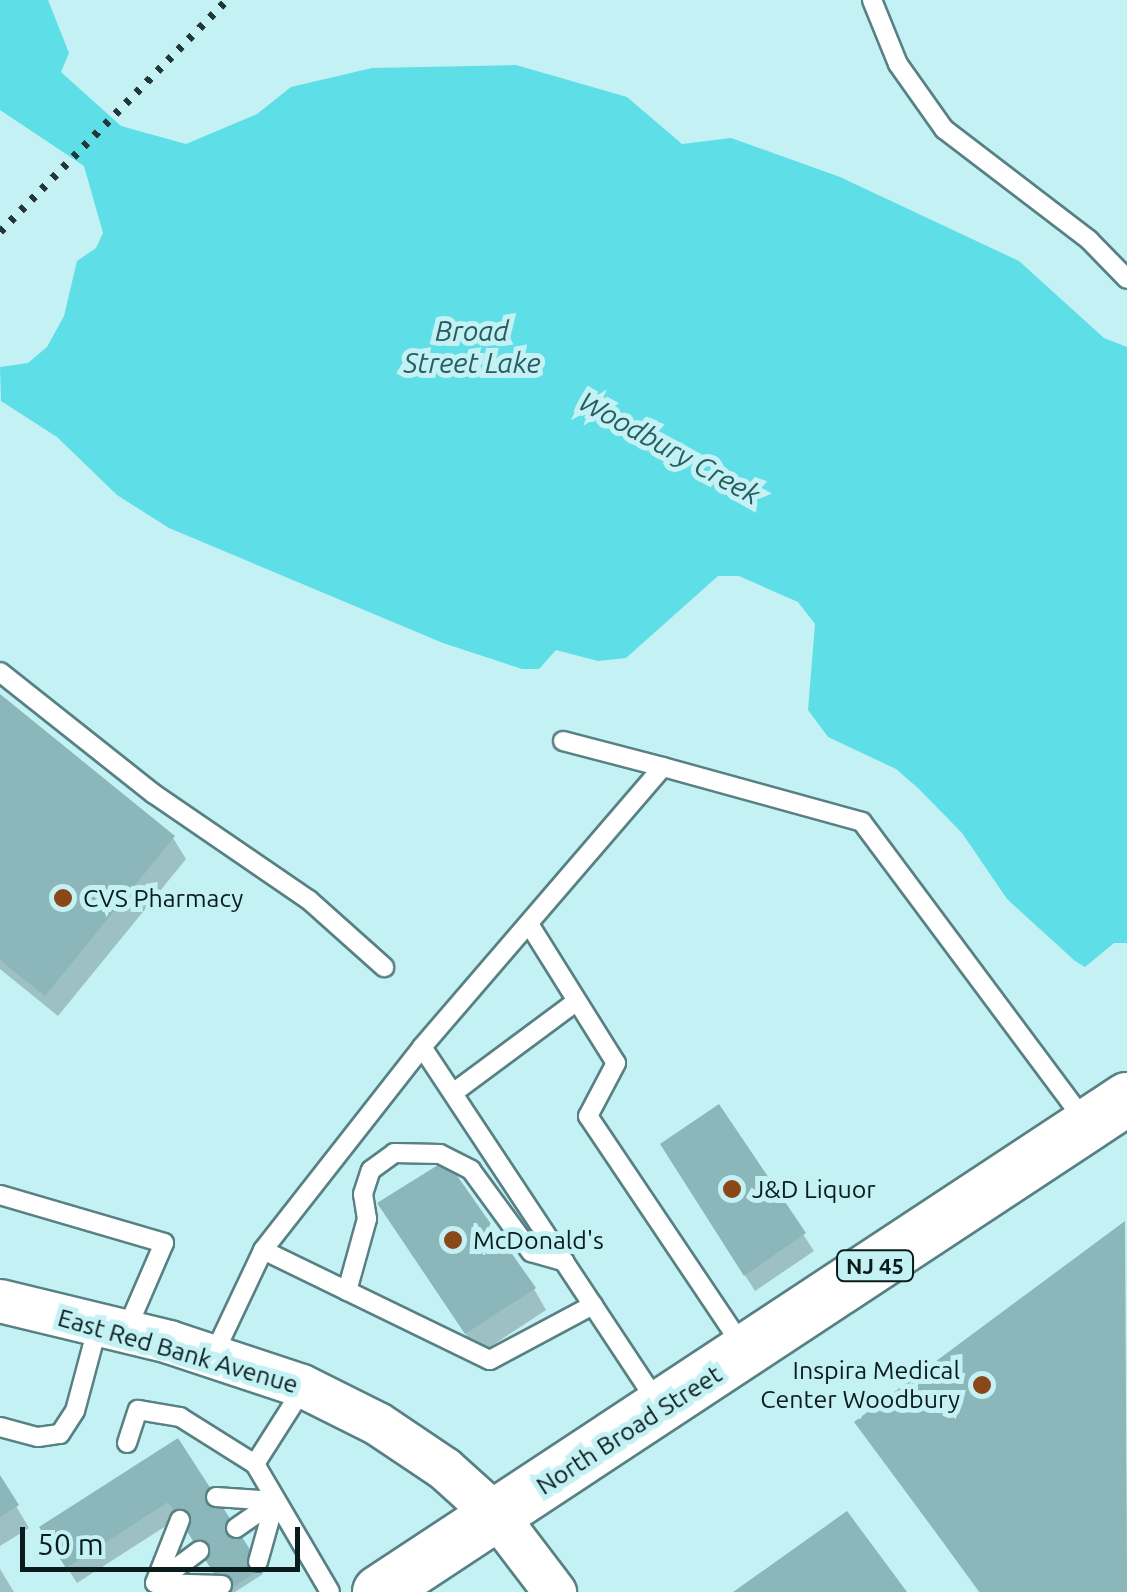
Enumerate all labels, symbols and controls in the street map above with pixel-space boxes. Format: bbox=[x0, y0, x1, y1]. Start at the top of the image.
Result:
water label: Broad Street Lake bbox=[403, 314, 541, 380]
water label: Woodbury Creek bbox=[574, 384, 766, 512]
place label: CVS Pharmacy bbox=[83, 883, 243, 913]
marker: CVS Pharmacy bbox=[52, 887, 74, 909]
place label: J&D Liquor bbox=[752, 1174, 876, 1204]
marker: J&D Liquor bbox=[721, 1178, 743, 1200]
place label: McDonald's bbox=[473, 1225, 604, 1255]
marker: McDonald's bbox=[442, 1229, 464, 1251]
road number: NJ 45 bbox=[835, 1249, 915, 1283]
street label: East Red Bank Avenue bbox=[54, 1302, 302, 1400]
place label: Inspira Medical Center Woodbury bbox=[760, 1356, 960, 1415]
street label: North Broad Street bbox=[531, 1359, 727, 1501]
marker: Inspira Medical Center Woodbury bbox=[969, 1372, 995, 1398]
scale bar bbox=[25, 1507, 305, 1569]
text: 50 m bbox=[37, 1527, 104, 1561]

